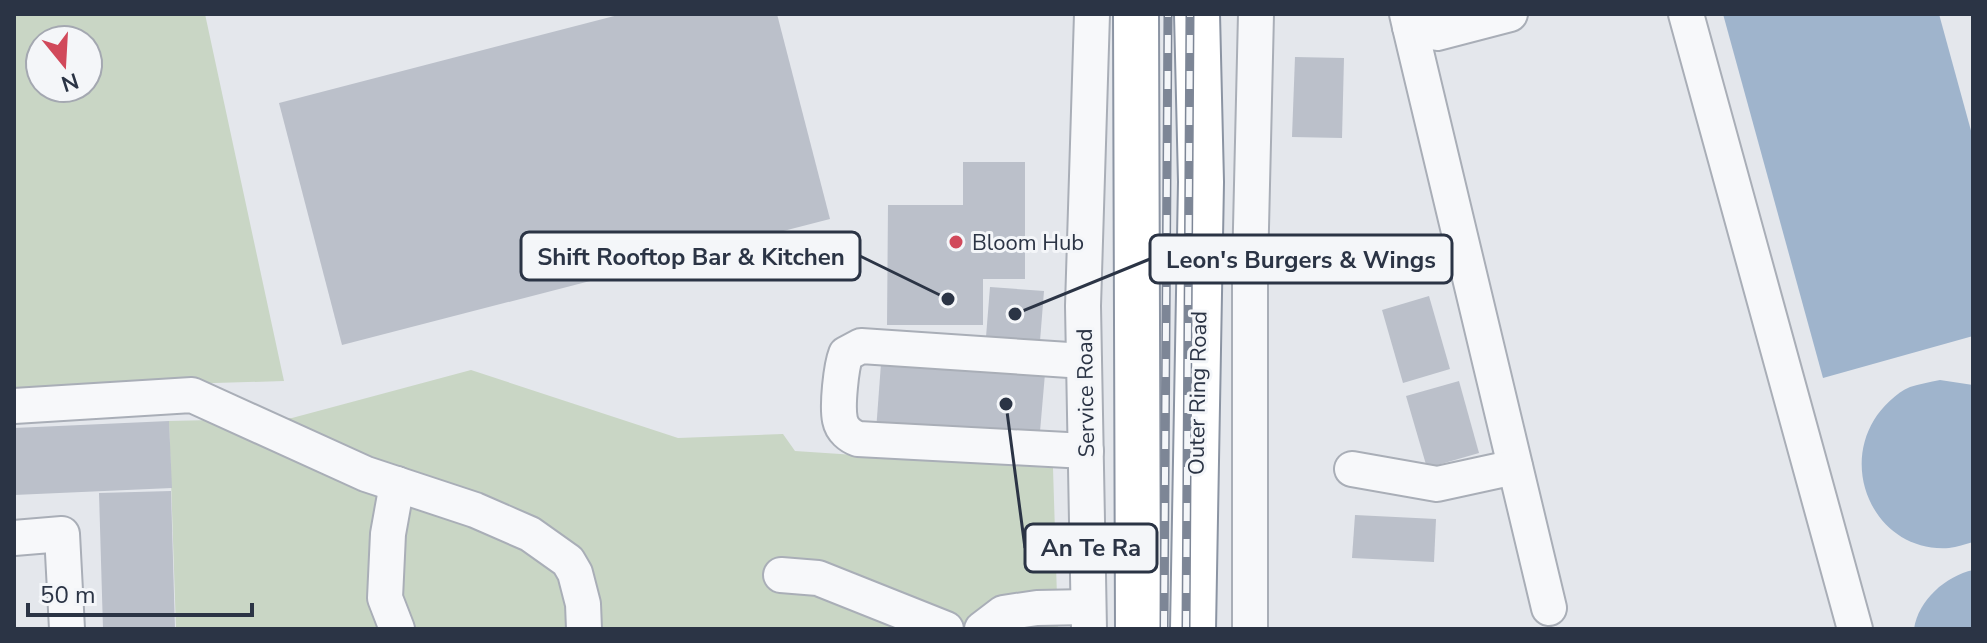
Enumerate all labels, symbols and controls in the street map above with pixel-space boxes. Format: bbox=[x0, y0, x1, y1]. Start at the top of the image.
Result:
north arrow bbox=[24, 24, 104, 104]
text: N bbox=[57, 65, 82, 99]
place label: Bloom Hub bbox=[972, 228, 1084, 258]
callout: Shift Rooftop Bar & Kitchen bbox=[521, 232, 860, 280]
marker: Bloom Hub bbox=[947, 233, 965, 251]
callout: Leon's Burgers & Wings bbox=[1150, 235, 1452, 283]
text: Shift Rooftop Bar & Kitchen bbox=[537, 241, 845, 273]
text: Leon's Burgers & Wings bbox=[1166, 244, 1436, 276]
street label: Outer Ring Road bbox=[1182, 311, 1214, 475]
street label: Service Road bbox=[1070, 328, 1102, 458]
callout: An Te Ra bbox=[1025, 524, 1157, 572]
text: An Te Ra bbox=[1041, 532, 1141, 564]
scale bar bbox=[28, 567, 252, 617]
text: 50 m bbox=[40, 579, 96, 611]

